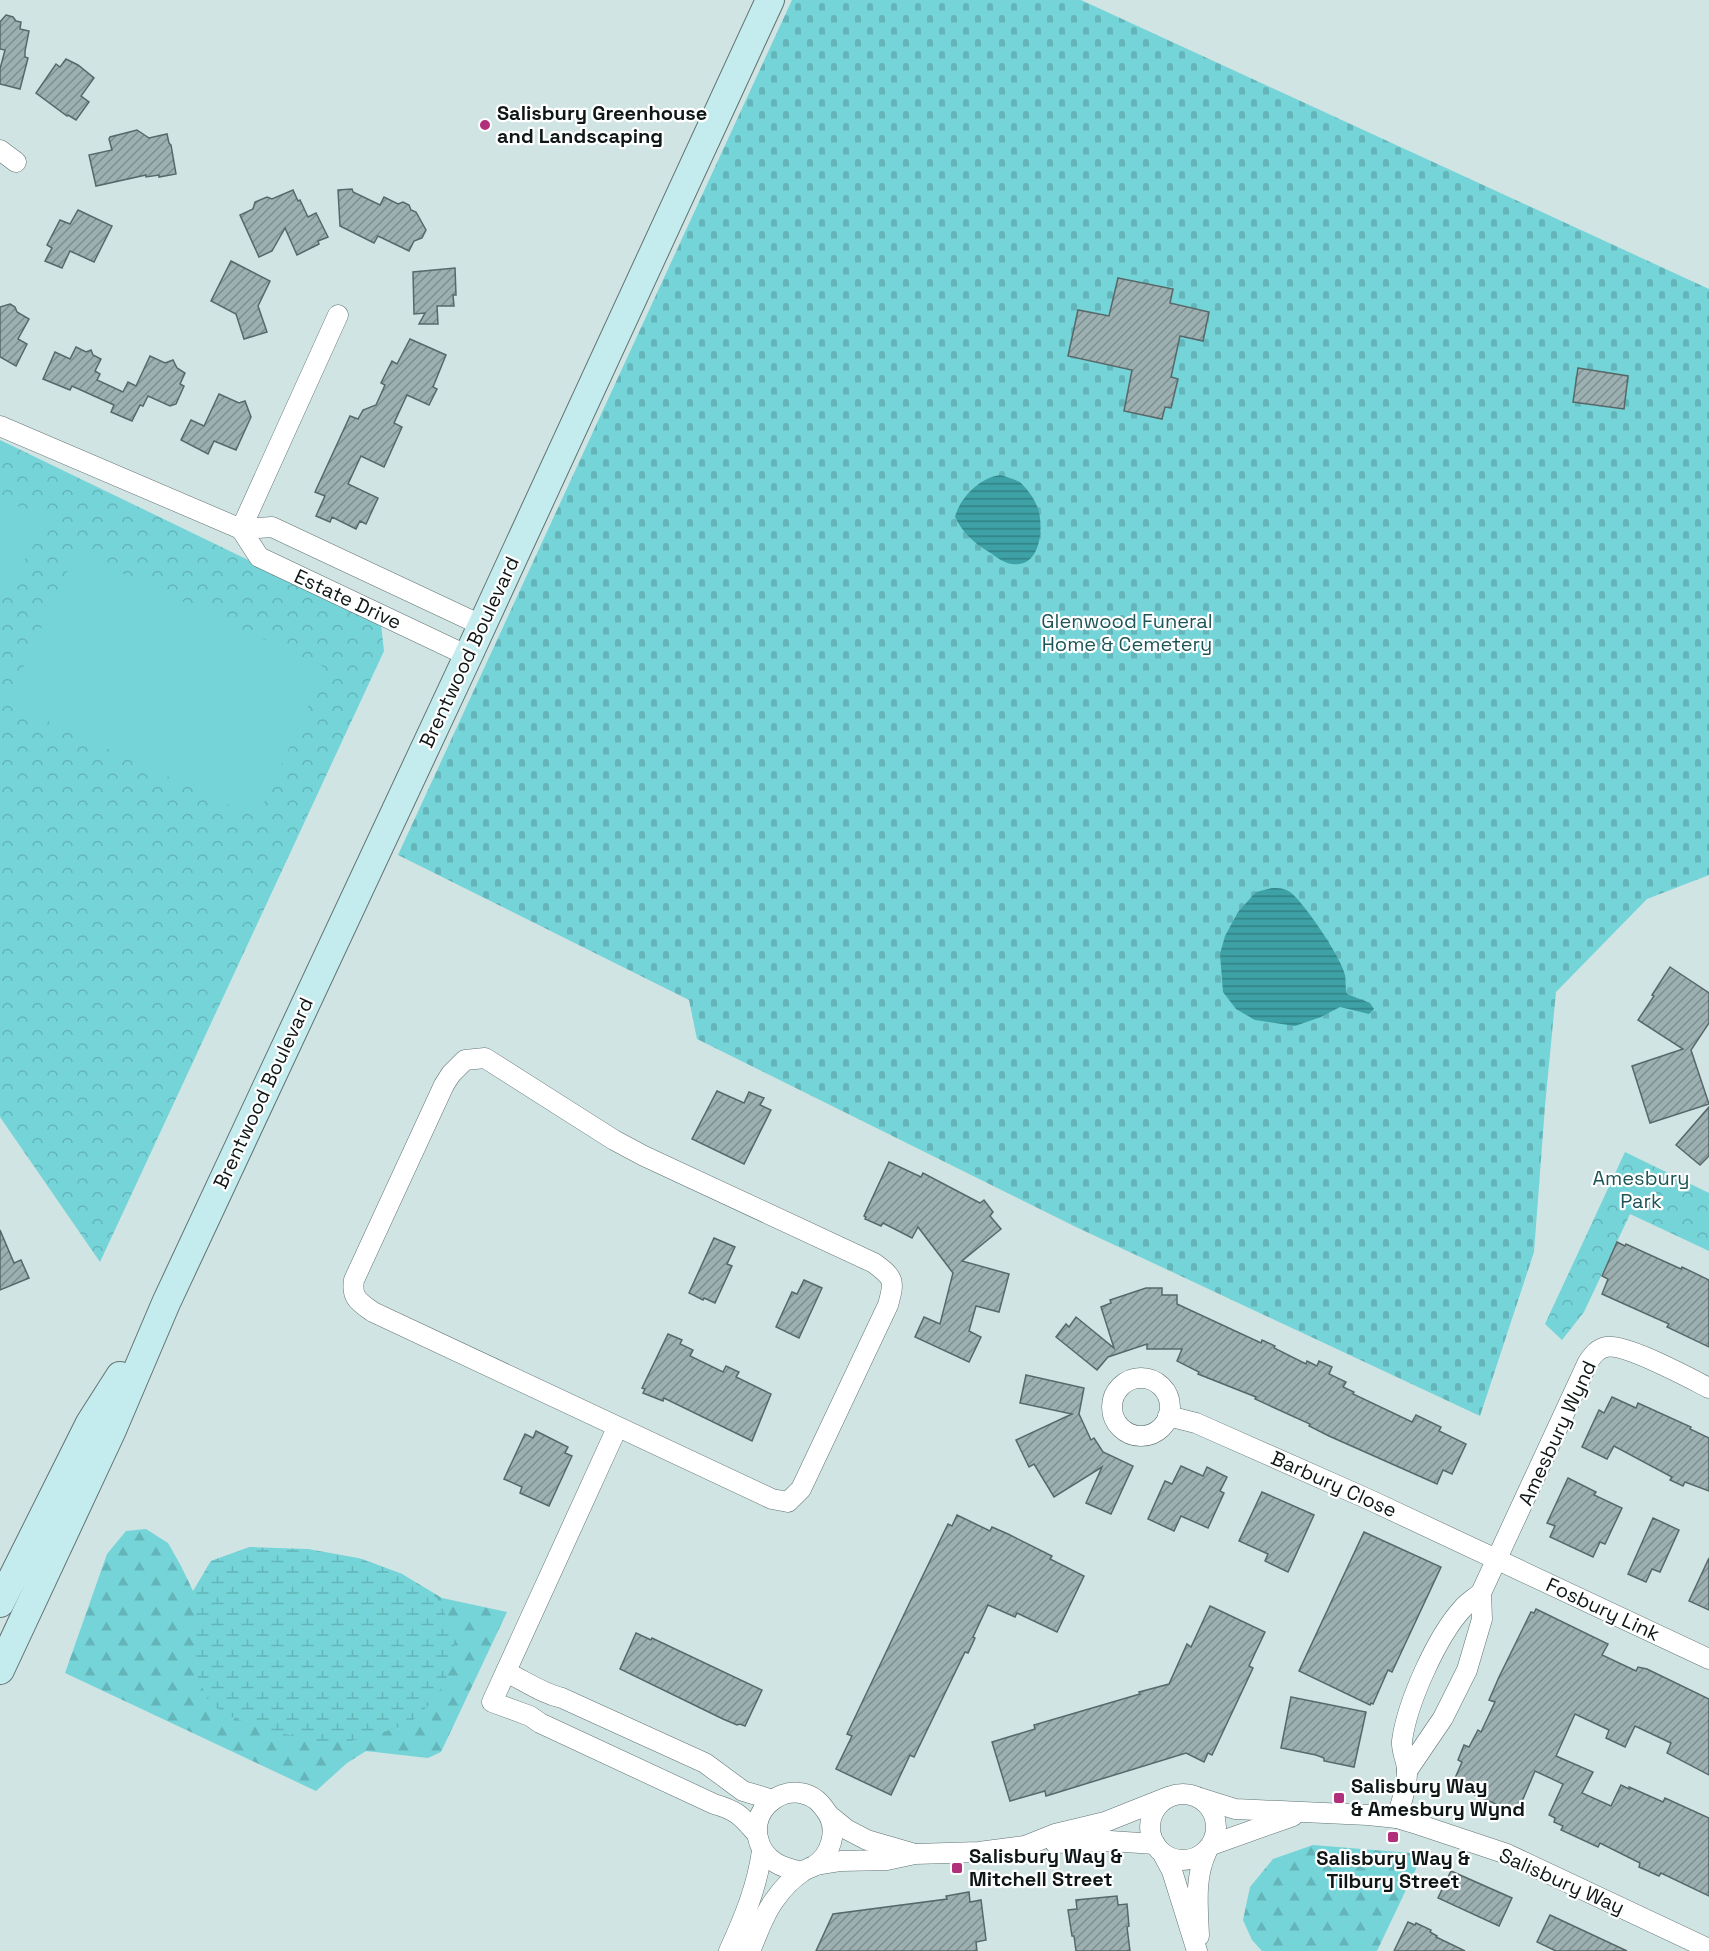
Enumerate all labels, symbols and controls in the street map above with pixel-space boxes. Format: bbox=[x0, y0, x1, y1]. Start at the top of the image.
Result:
place label: Salisbury Greenhouse and Landscaping bbox=[497, 100, 707, 149]
marker: Salisbury Greenhouse and Landscaping bbox=[478, 118, 492, 132]
street label: Brentwood Boulevard bbox=[413, 552, 525, 752]
street label: Estate Drive bbox=[290, 563, 406, 635]
park label: Glenwood Funeral Home & Cemetery bbox=[1041, 608, 1213, 657]
street label: Brentwood Boulevard bbox=[207, 993, 319, 1193]
park label: Amesbury Park bbox=[1592, 1165, 1690, 1214]
street label: Amesbury Wynd bbox=[1512, 1356, 1602, 1510]
street label: Barbury Close bbox=[1267, 1445, 1401, 1523]
street label: Fosbury Link bbox=[1542, 1571, 1664, 1647]
place label: Salisbury Way & Amesbury Wynd bbox=[1351, 1773, 1525, 1822]
marker: Salisbury Way & Amesbury Wynd bbox=[1332, 1791, 1346, 1805]
marker: Salisbury Way & Tilbury Street bbox=[1386, 1830, 1400, 1844]
street label: Salisbury Way bbox=[1495, 1842, 1629, 1920]
place label: Salisbury Way & Mitchell Street bbox=[969, 1843, 1123, 1892]
place label: Salisbury Way & Tilbury Street bbox=[1316, 1845, 1470, 1894]
marker: Salisbury Way & Mitchell Street bbox=[950, 1861, 964, 1875]

